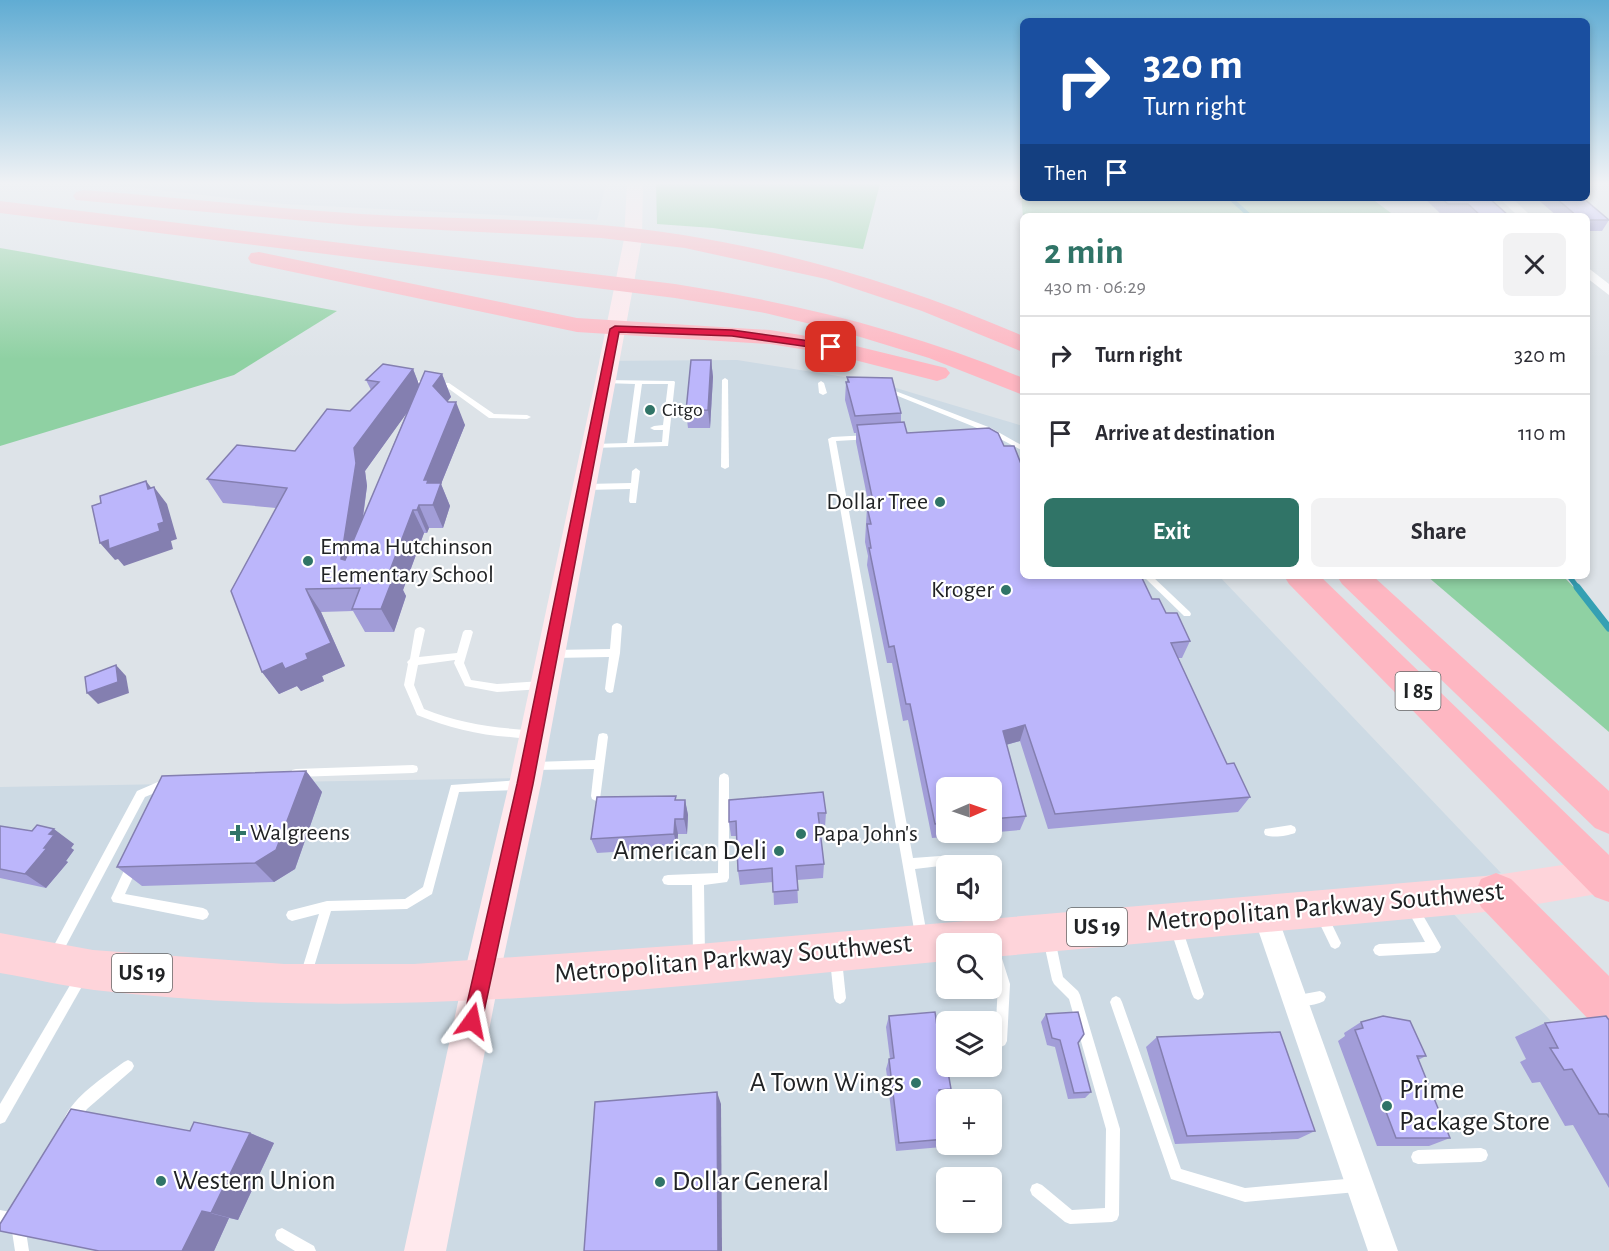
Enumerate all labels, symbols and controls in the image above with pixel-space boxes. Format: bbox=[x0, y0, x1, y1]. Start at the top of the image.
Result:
icon: right bbox=[1044, 42, 1122, 120]
text: 320 m bbox=[1143, 44, 1243, 86]
text: Turn right bbox=[1143, 93, 1246, 120]
icon: arrive bbox=[1100, 156, 1133, 189]
text: Then bbox=[1044, 162, 1088, 184]
button: close bbox=[1503, 233, 1566, 296]
text: 2 min bbox=[1044, 234, 1124, 270]
text: 430 m · 06:29 bbox=[1044, 277, 1146, 297]
pin bbox=[805, 321, 856, 372]
icon: arrive bbox=[814, 330, 847, 363]
icon: right bbox=[1044, 339, 1077, 372]
text: Turn right bbox=[1095, 344, 1182, 366]
text: 320 m bbox=[1514, 344, 1566, 366]
place label: Citgo bbox=[662, 400, 703, 420]
marker: Citgo bbox=[643, 403, 657, 417]
icon: arrive bbox=[1044, 417, 1077, 450]
text: Arrive at destination bbox=[1095, 422, 1275, 444]
text: 110 m bbox=[1518, 422, 1566, 444]
place label: Dollar Tree bbox=[826, 490, 928, 514]
marker: Dollar Tree bbox=[933, 495, 947, 509]
button: Exit bbox=[1044, 498, 1299, 567]
button: Share bbox=[1311, 498, 1566, 567]
place label: Emma Hutchinson Elementary School bbox=[320, 535, 494, 587]
marker: Emma Hutchinson Elementary School bbox=[301, 554, 315, 568]
place label: Kroger bbox=[931, 578, 994, 602]
marker: Kroger bbox=[999, 583, 1013, 597]
road number: I 85 bbox=[1396, 672, 1440, 710]
north arrow bbox=[936, 777, 1002, 843]
map controls bbox=[936, 777, 1002, 1233]
place label: Walgreens bbox=[250, 821, 350, 845]
place label: Papa John's bbox=[813, 822, 918, 846]
marker: Walgreens bbox=[231, 826, 245, 840]
marker: Papa John's bbox=[794, 827, 808, 841]
place label: American Deli bbox=[613, 837, 767, 865]
marker: American Deli bbox=[772, 844, 786, 858]
button: sound bbox=[936, 855, 1002, 921]
street label: Metropolitan Parkway Southwest bbox=[1145, 877, 1505, 937]
road number: US 19 bbox=[1067, 908, 1127, 946]
street label: Metropolitan Parkway Southwest bbox=[553, 929, 913, 989]
button: search bbox=[936, 933, 1002, 999]
road number: US 19 bbox=[112, 954, 172, 992]
position arrow bbox=[440, 989, 504, 1053]
button: layers bbox=[936, 1011, 1002, 1077]
place label: A Town Wings bbox=[750, 1069, 904, 1097]
marker: A Town Wings bbox=[909, 1076, 923, 1090]
place label: Prime Package Store bbox=[1399, 1076, 1550, 1136]
button: + bbox=[936, 1089, 1002, 1155]
marker: Prime Package Store bbox=[1380, 1099, 1394, 1113]
place label: Western Union bbox=[173, 1167, 336, 1195]
button: − bbox=[936, 1167, 1002, 1233]
place label: Dollar General bbox=[672, 1168, 829, 1196]
marker: Western Union bbox=[154, 1174, 168, 1188]
marker: Dollar General bbox=[653, 1175, 667, 1189]

